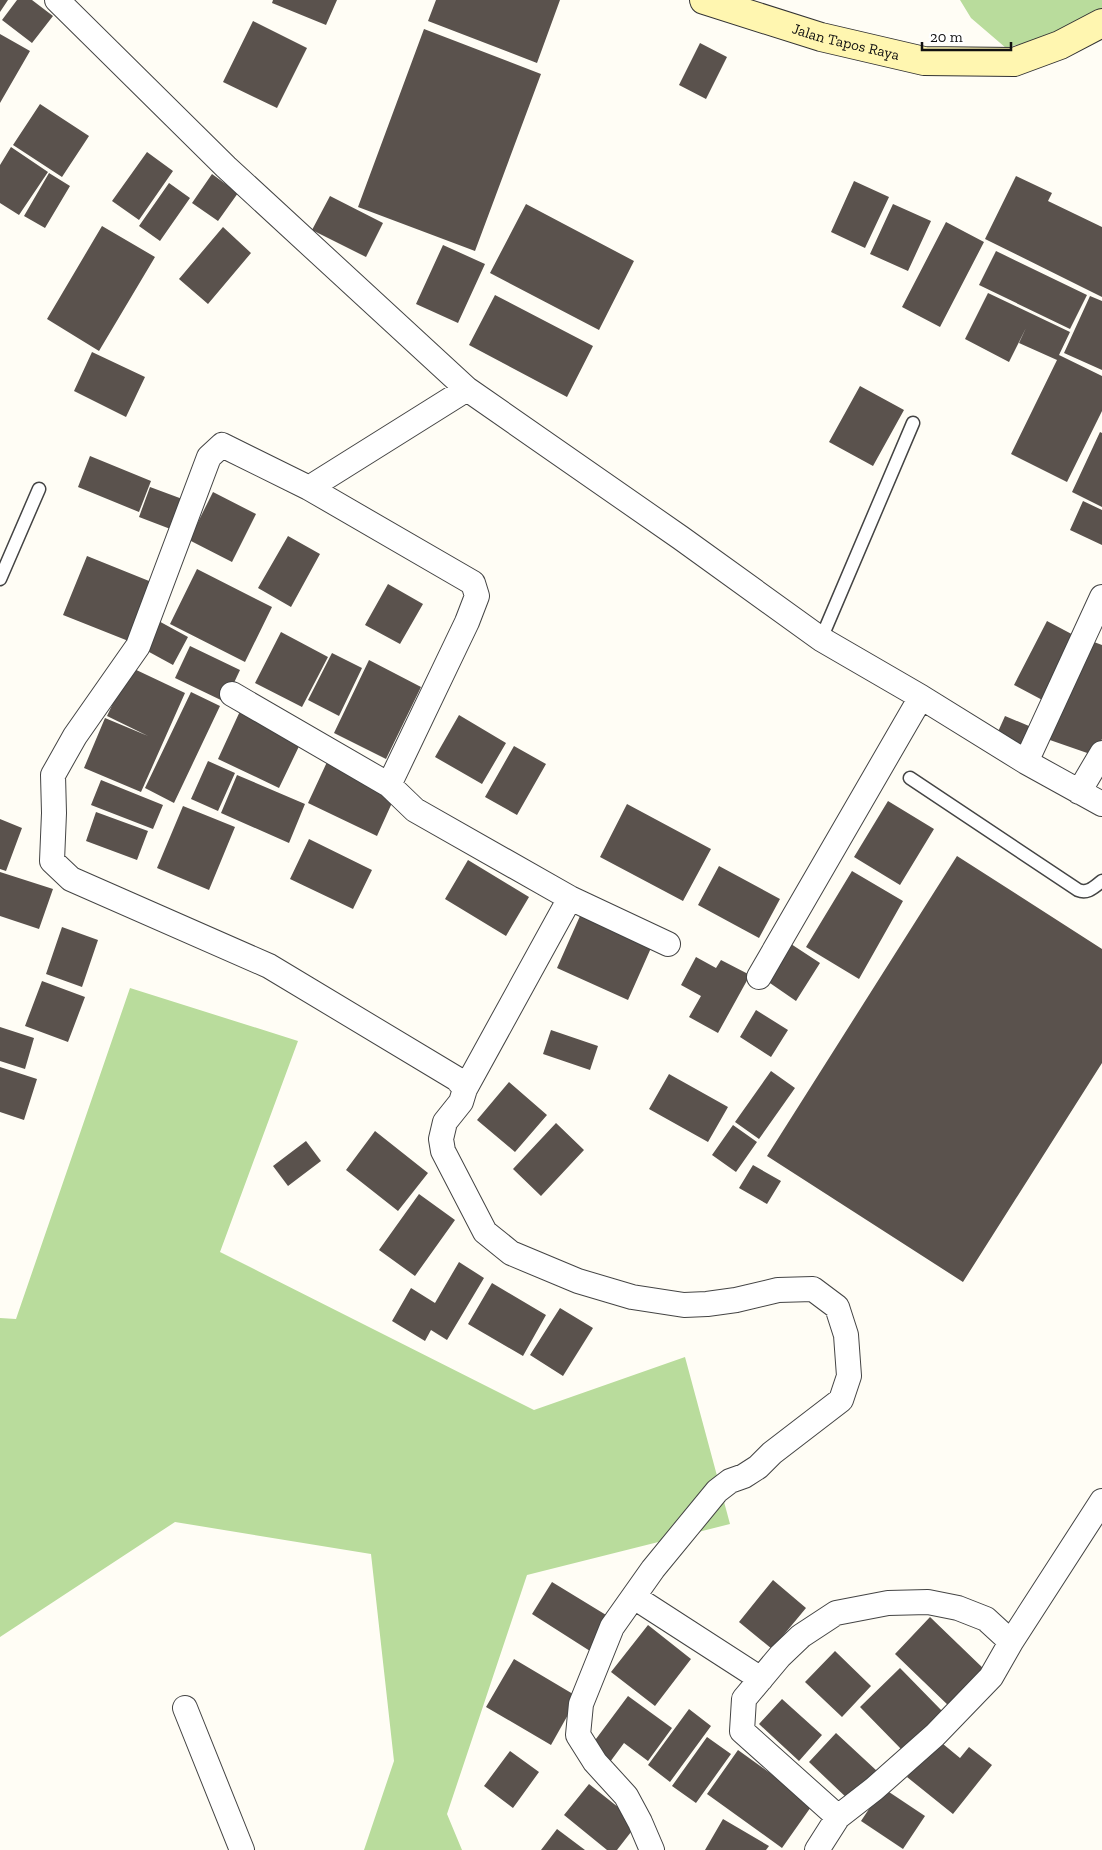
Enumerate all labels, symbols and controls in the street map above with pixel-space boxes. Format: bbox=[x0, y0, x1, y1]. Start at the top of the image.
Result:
street label: Jalan Tapos Raya bbox=[790, 19, 901, 64]
scale bar bbox=[922, 20, 1011, 52]
text: 20 m bbox=[930, 28, 963, 46]

